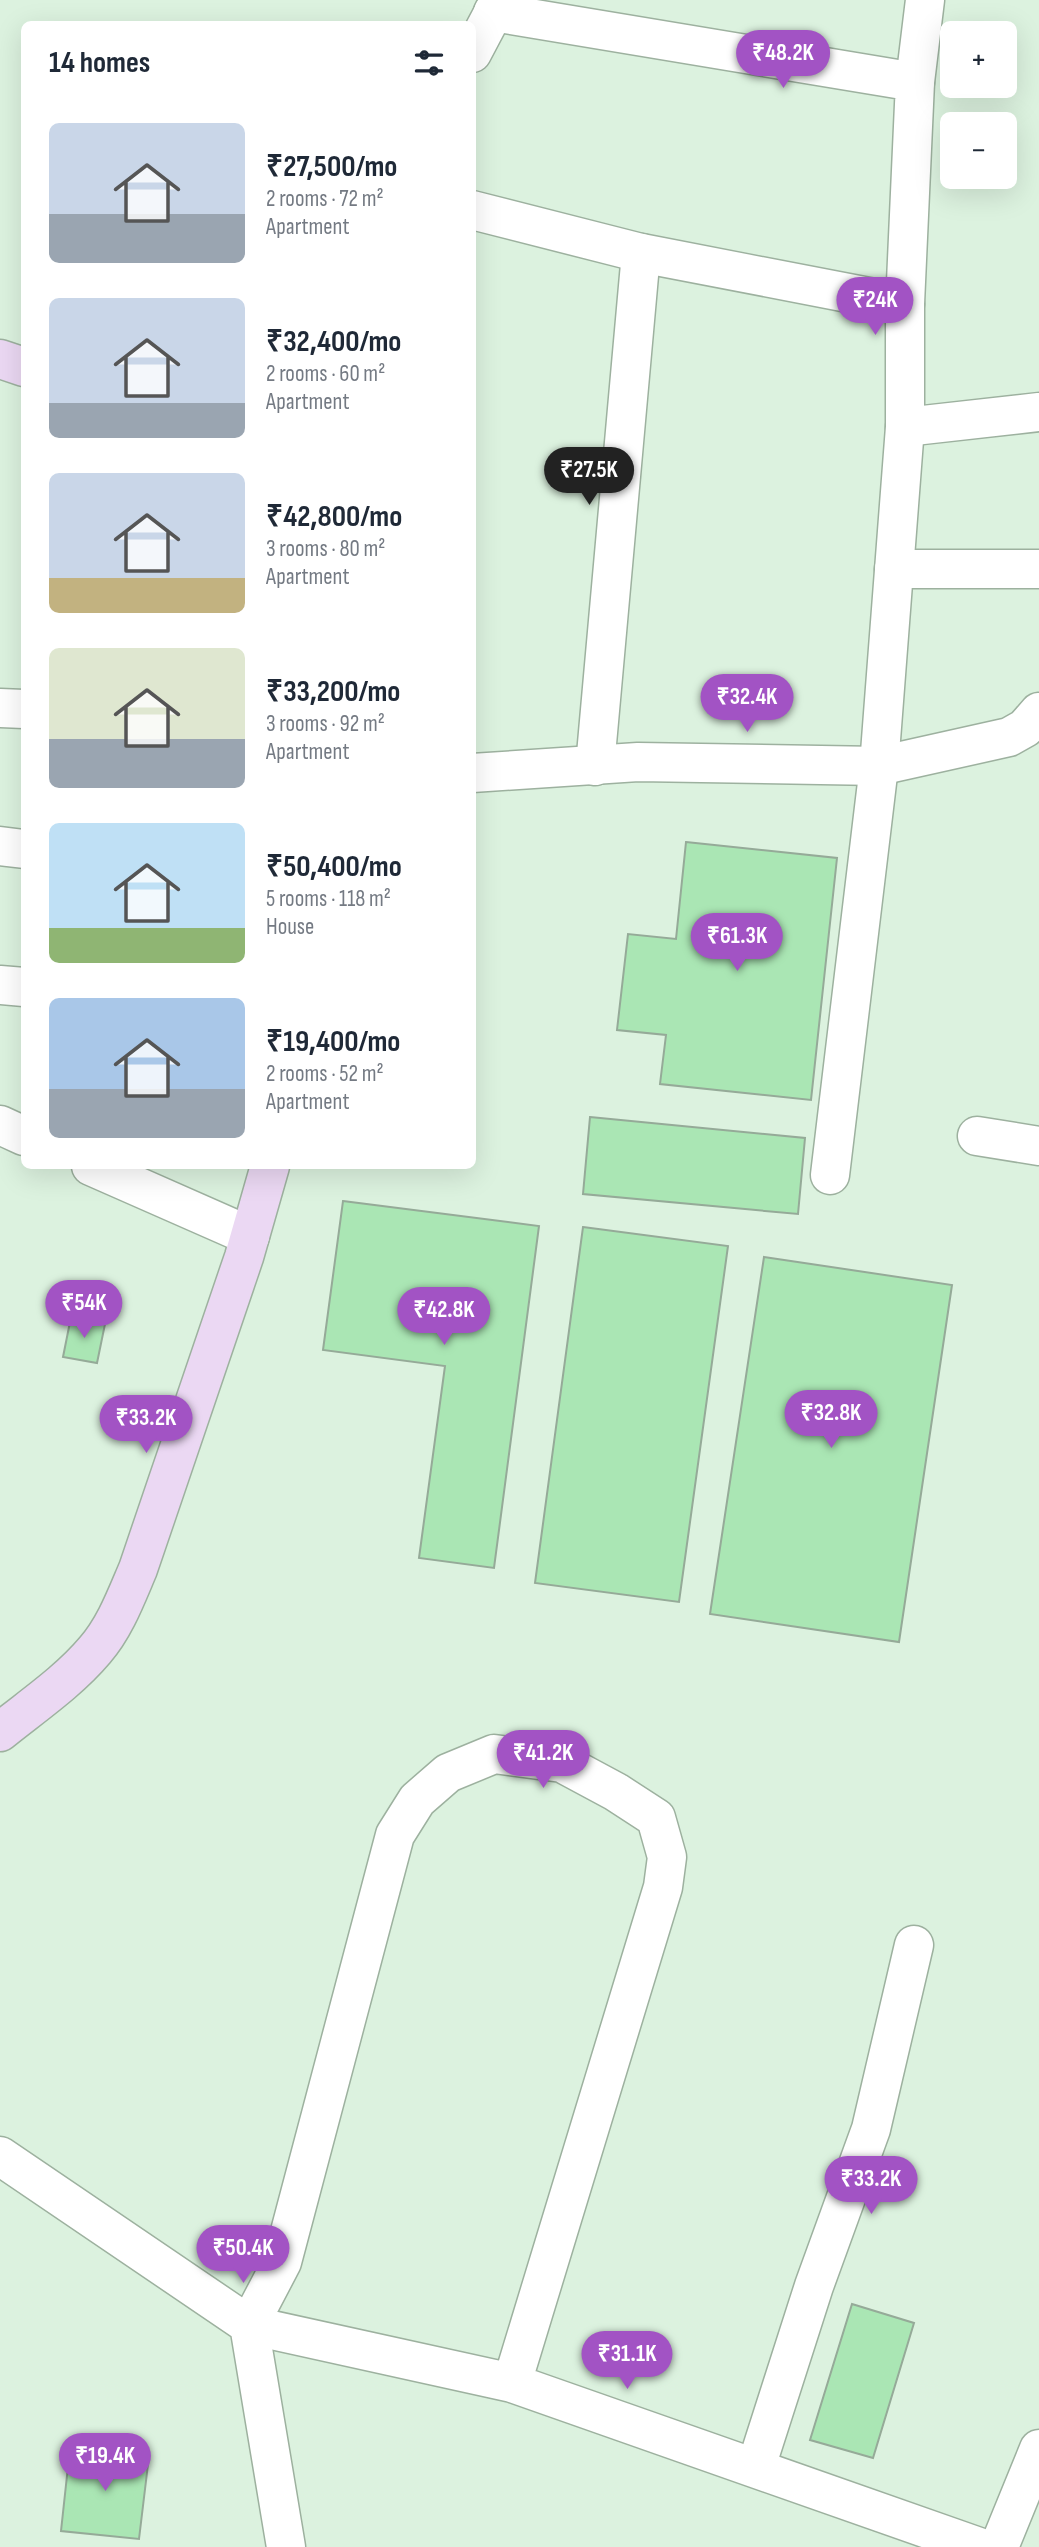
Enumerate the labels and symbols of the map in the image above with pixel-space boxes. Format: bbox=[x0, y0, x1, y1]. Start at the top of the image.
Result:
pin: ₹48.2K bbox=[726, 31, 840, 90]
pin: ₹24K bbox=[834, 278, 916, 337]
pin: ₹27.5K bbox=[532, 448, 646, 507]
pin: ₹32.4K bbox=[690, 674, 804, 734]
pin: ₹61.3K bbox=[680, 914, 794, 973]
pin: ₹54K bbox=[43, 1280, 125, 1340]
pin: ₹42.8K bbox=[387, 1288, 501, 1347]
pin: ₹32.8K bbox=[774, 1390, 888, 1450]
pin: ₹33.2K bbox=[89, 1396, 203, 1455]
pin: ₹41.2K bbox=[486, 1730, 600, 1790]
pin: ₹33.2K bbox=[814, 2156, 928, 2216]
pin: ₹50.4K bbox=[186, 2226, 300, 2285]
pin: ₹31.1K bbox=[570, 2332, 684, 2391]
pin: ₹19.4K bbox=[48, 2434, 162, 2493]

